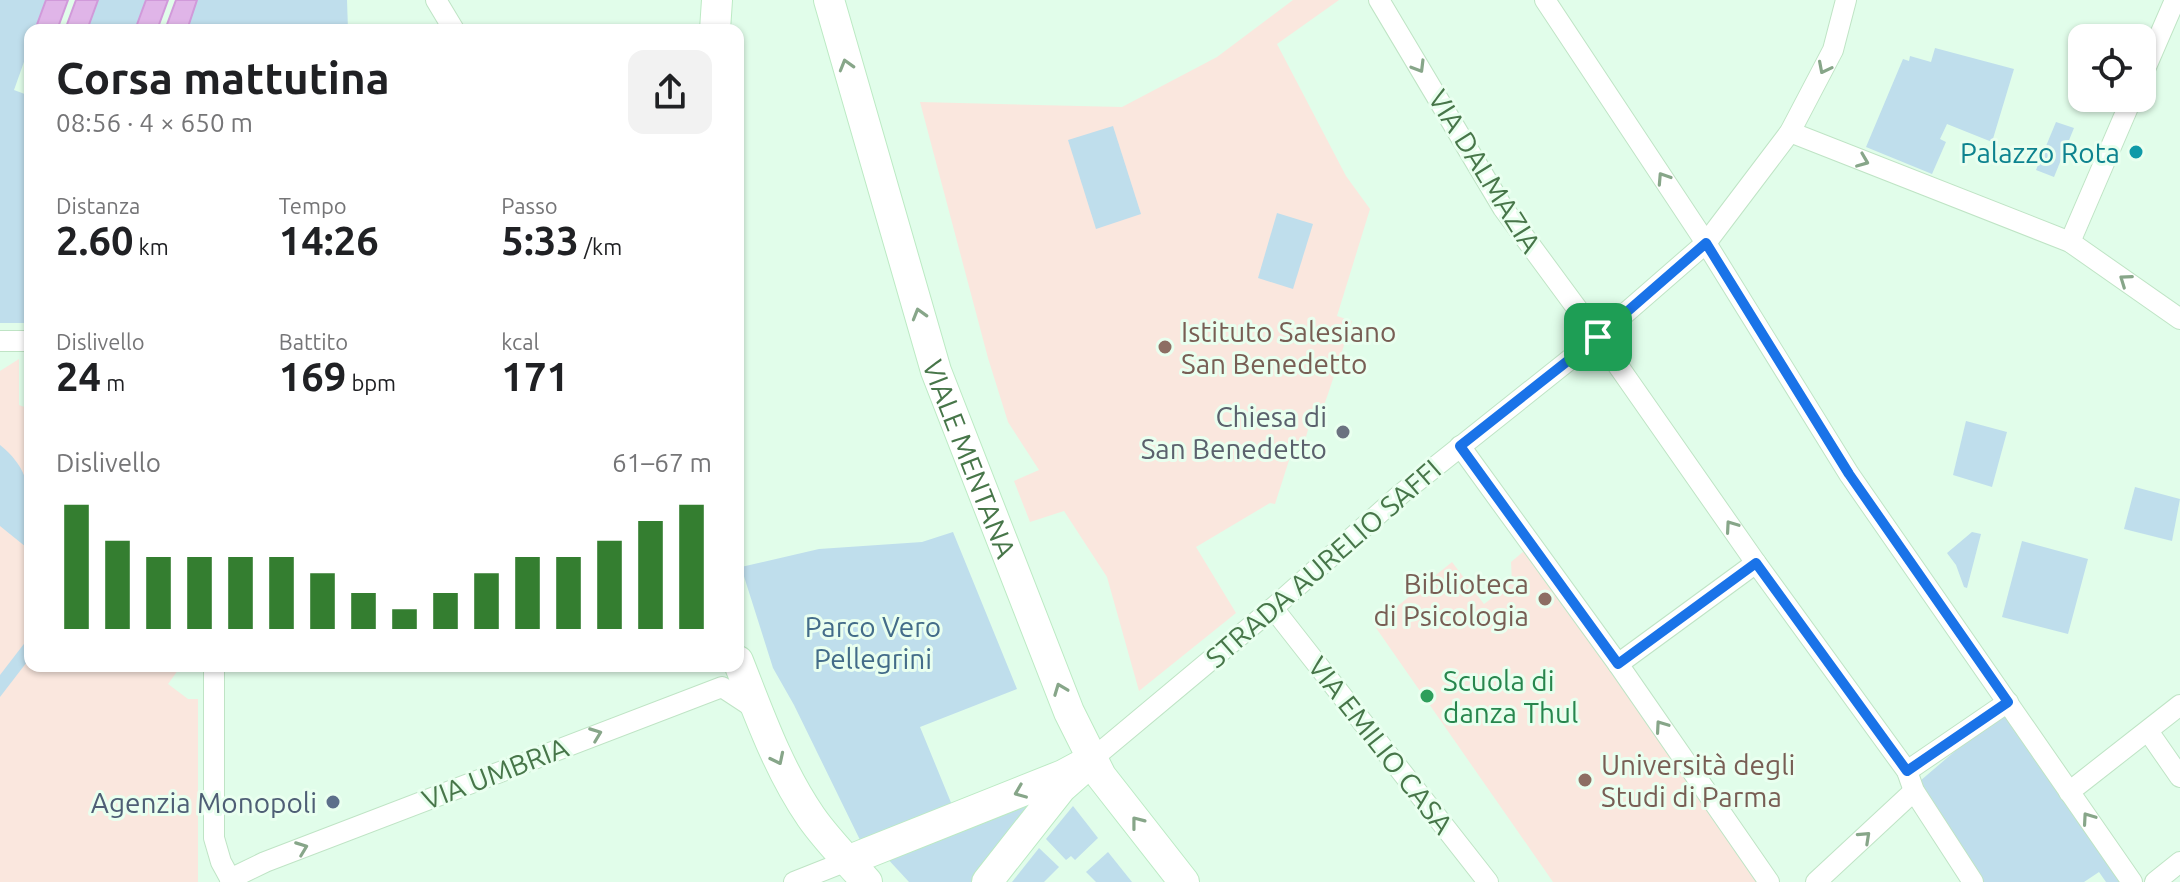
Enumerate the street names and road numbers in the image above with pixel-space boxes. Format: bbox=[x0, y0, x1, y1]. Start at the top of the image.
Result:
street label: VIA DALMAZIA bbox=[1423, 84, 1547, 258]
street label: VIALE MENTANA bbox=[918, 356, 1023, 562]
street label: STRADA AURELIO SAFFI bbox=[1200, 453, 1446, 673]
street label: VIA EMILIO CASA bbox=[1302, 650, 1460, 840]
street label: VIA UMBRIA bbox=[418, 731, 572, 815]

